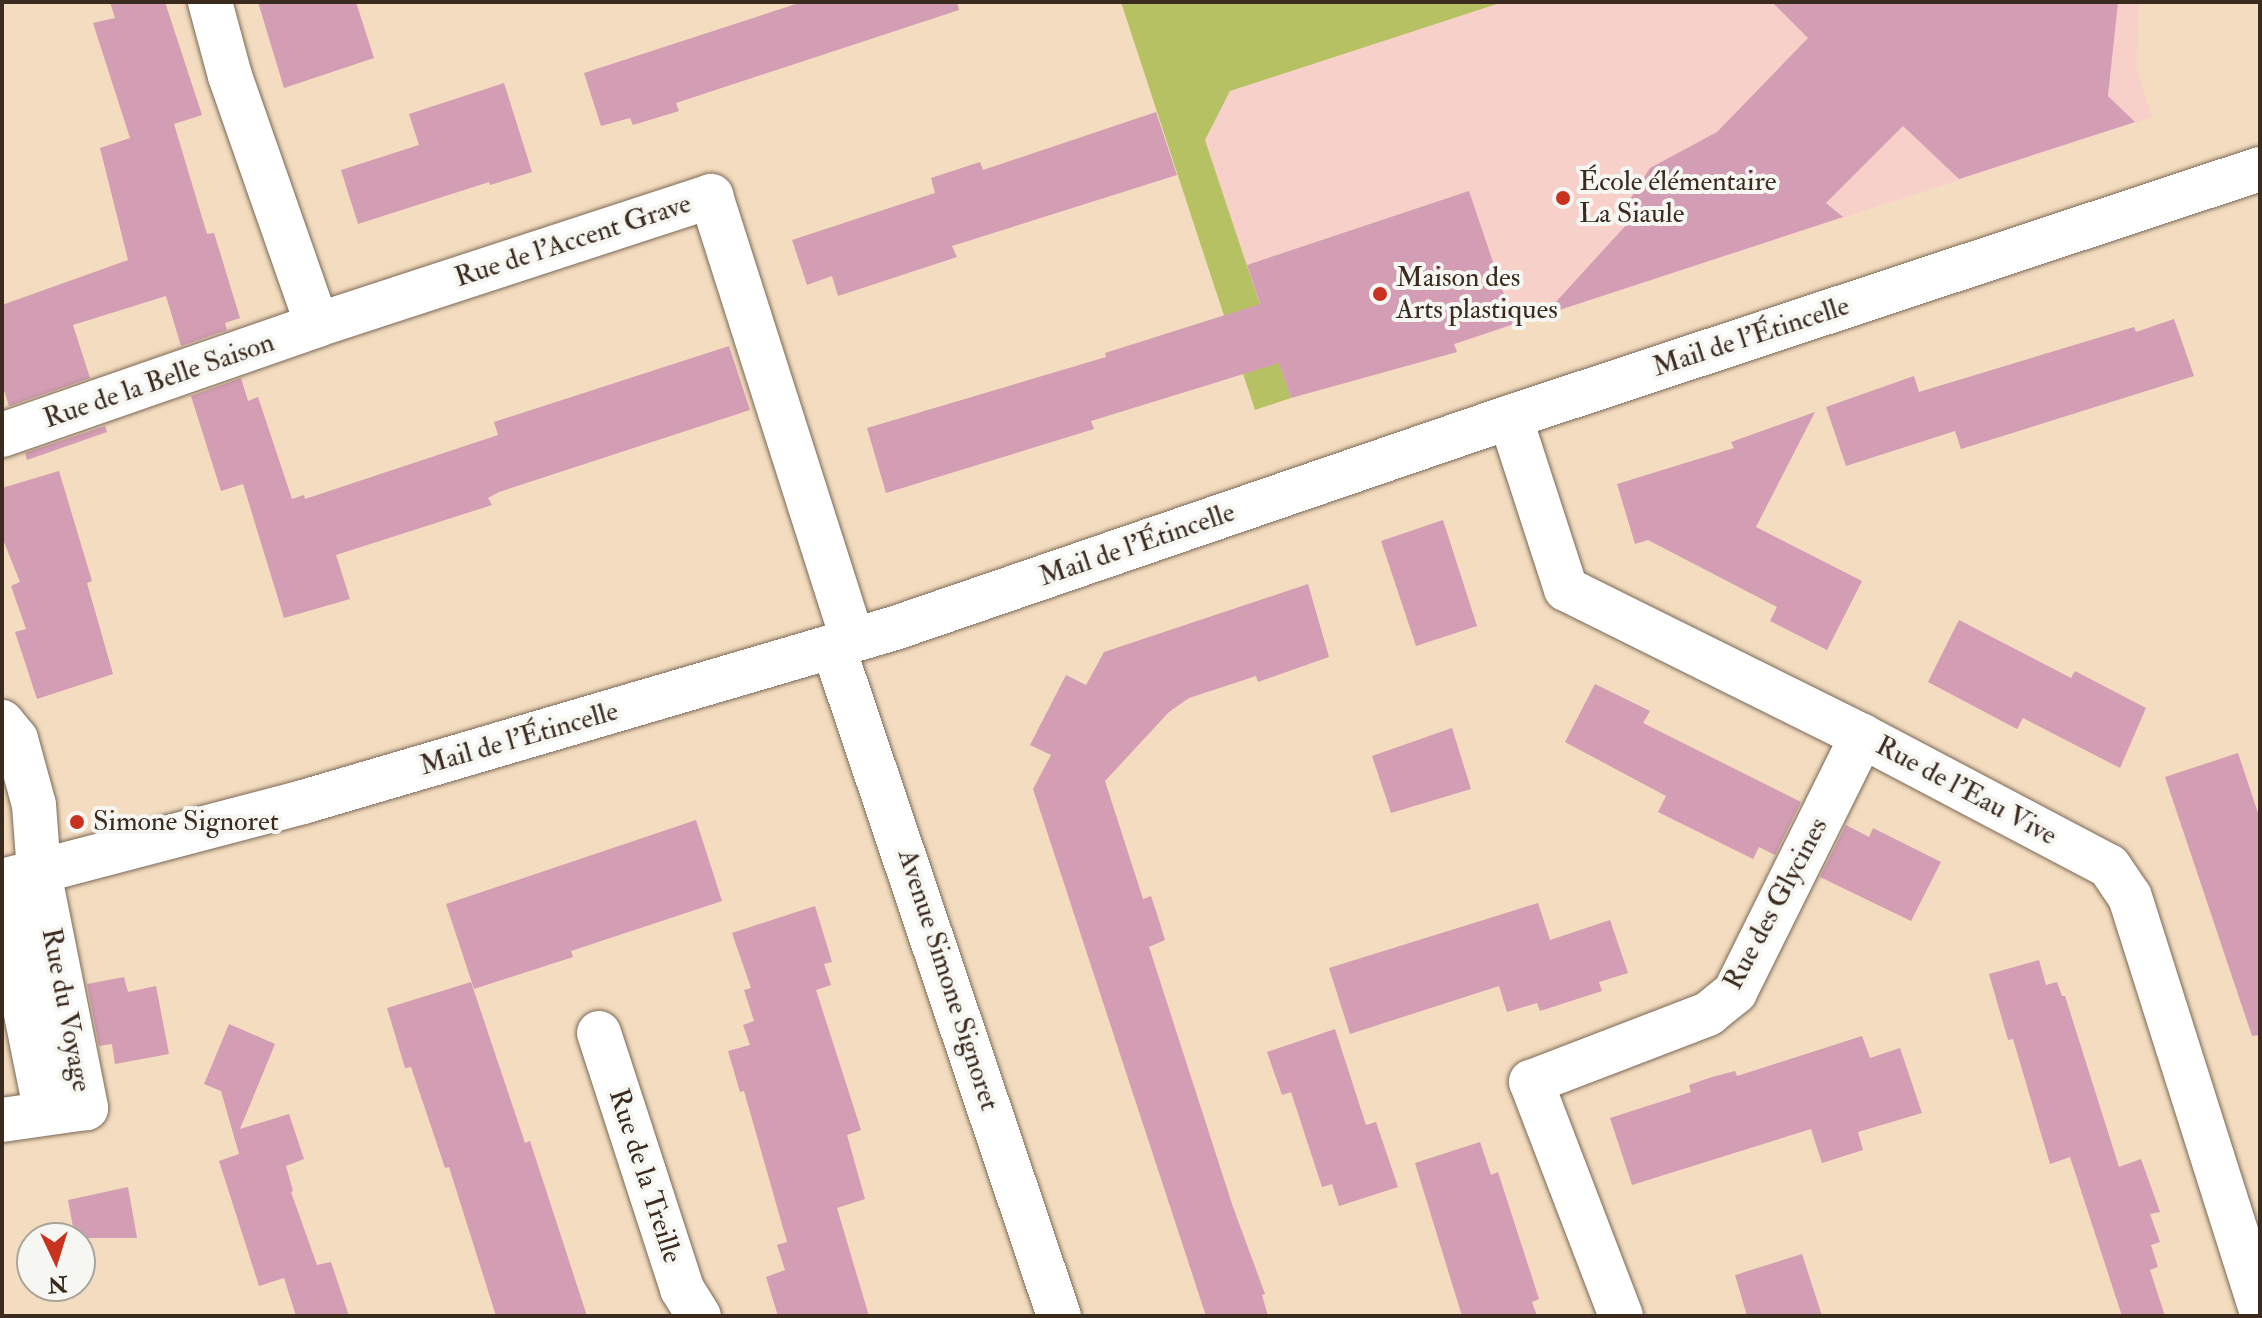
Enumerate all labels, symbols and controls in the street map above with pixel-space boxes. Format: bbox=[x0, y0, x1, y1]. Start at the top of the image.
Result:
place label: École élémentaire La Siaule bbox=[1579, 165, 1777, 231]
street label: Rue de l'Accent Grave bbox=[451, 187, 695, 295]
marker: École élémentaire La Siaule bbox=[1554, 189, 1572, 207]
place label: Maison des Arts plastiques bbox=[1396, 261, 1558, 327]
marker: Maison des Arts plastiques bbox=[1371, 285, 1389, 303]
street label: Mail de l'Étincelle bbox=[1649, 289, 1853, 385]
street label: Rue de la Belle Saison bbox=[39, 326, 279, 436]
street label: Mail de l'Étincelle bbox=[1035, 496, 1239, 594]
street label: Mail de l'Étincelle bbox=[416, 695, 622, 783]
street label: Rue de l'Eau Vive bbox=[1870, 729, 2062, 853]
place label: Simone Signoret bbox=[93, 805, 279, 839]
street label: Rue des Glycines bbox=[1717, 812, 1835, 996]
marker: Simone Signoret bbox=[68, 813, 86, 831]
street label: Avenue Simone Signoret bbox=[890, 845, 1006, 1115]
street label: Rue du Voyage bbox=[34, 925, 98, 1095]
street label: Rue de la Treille bbox=[601, 1085, 689, 1267]
north arrow bbox=[16, 1222, 96, 1302]
text: N bbox=[47, 1269, 68, 1299]

